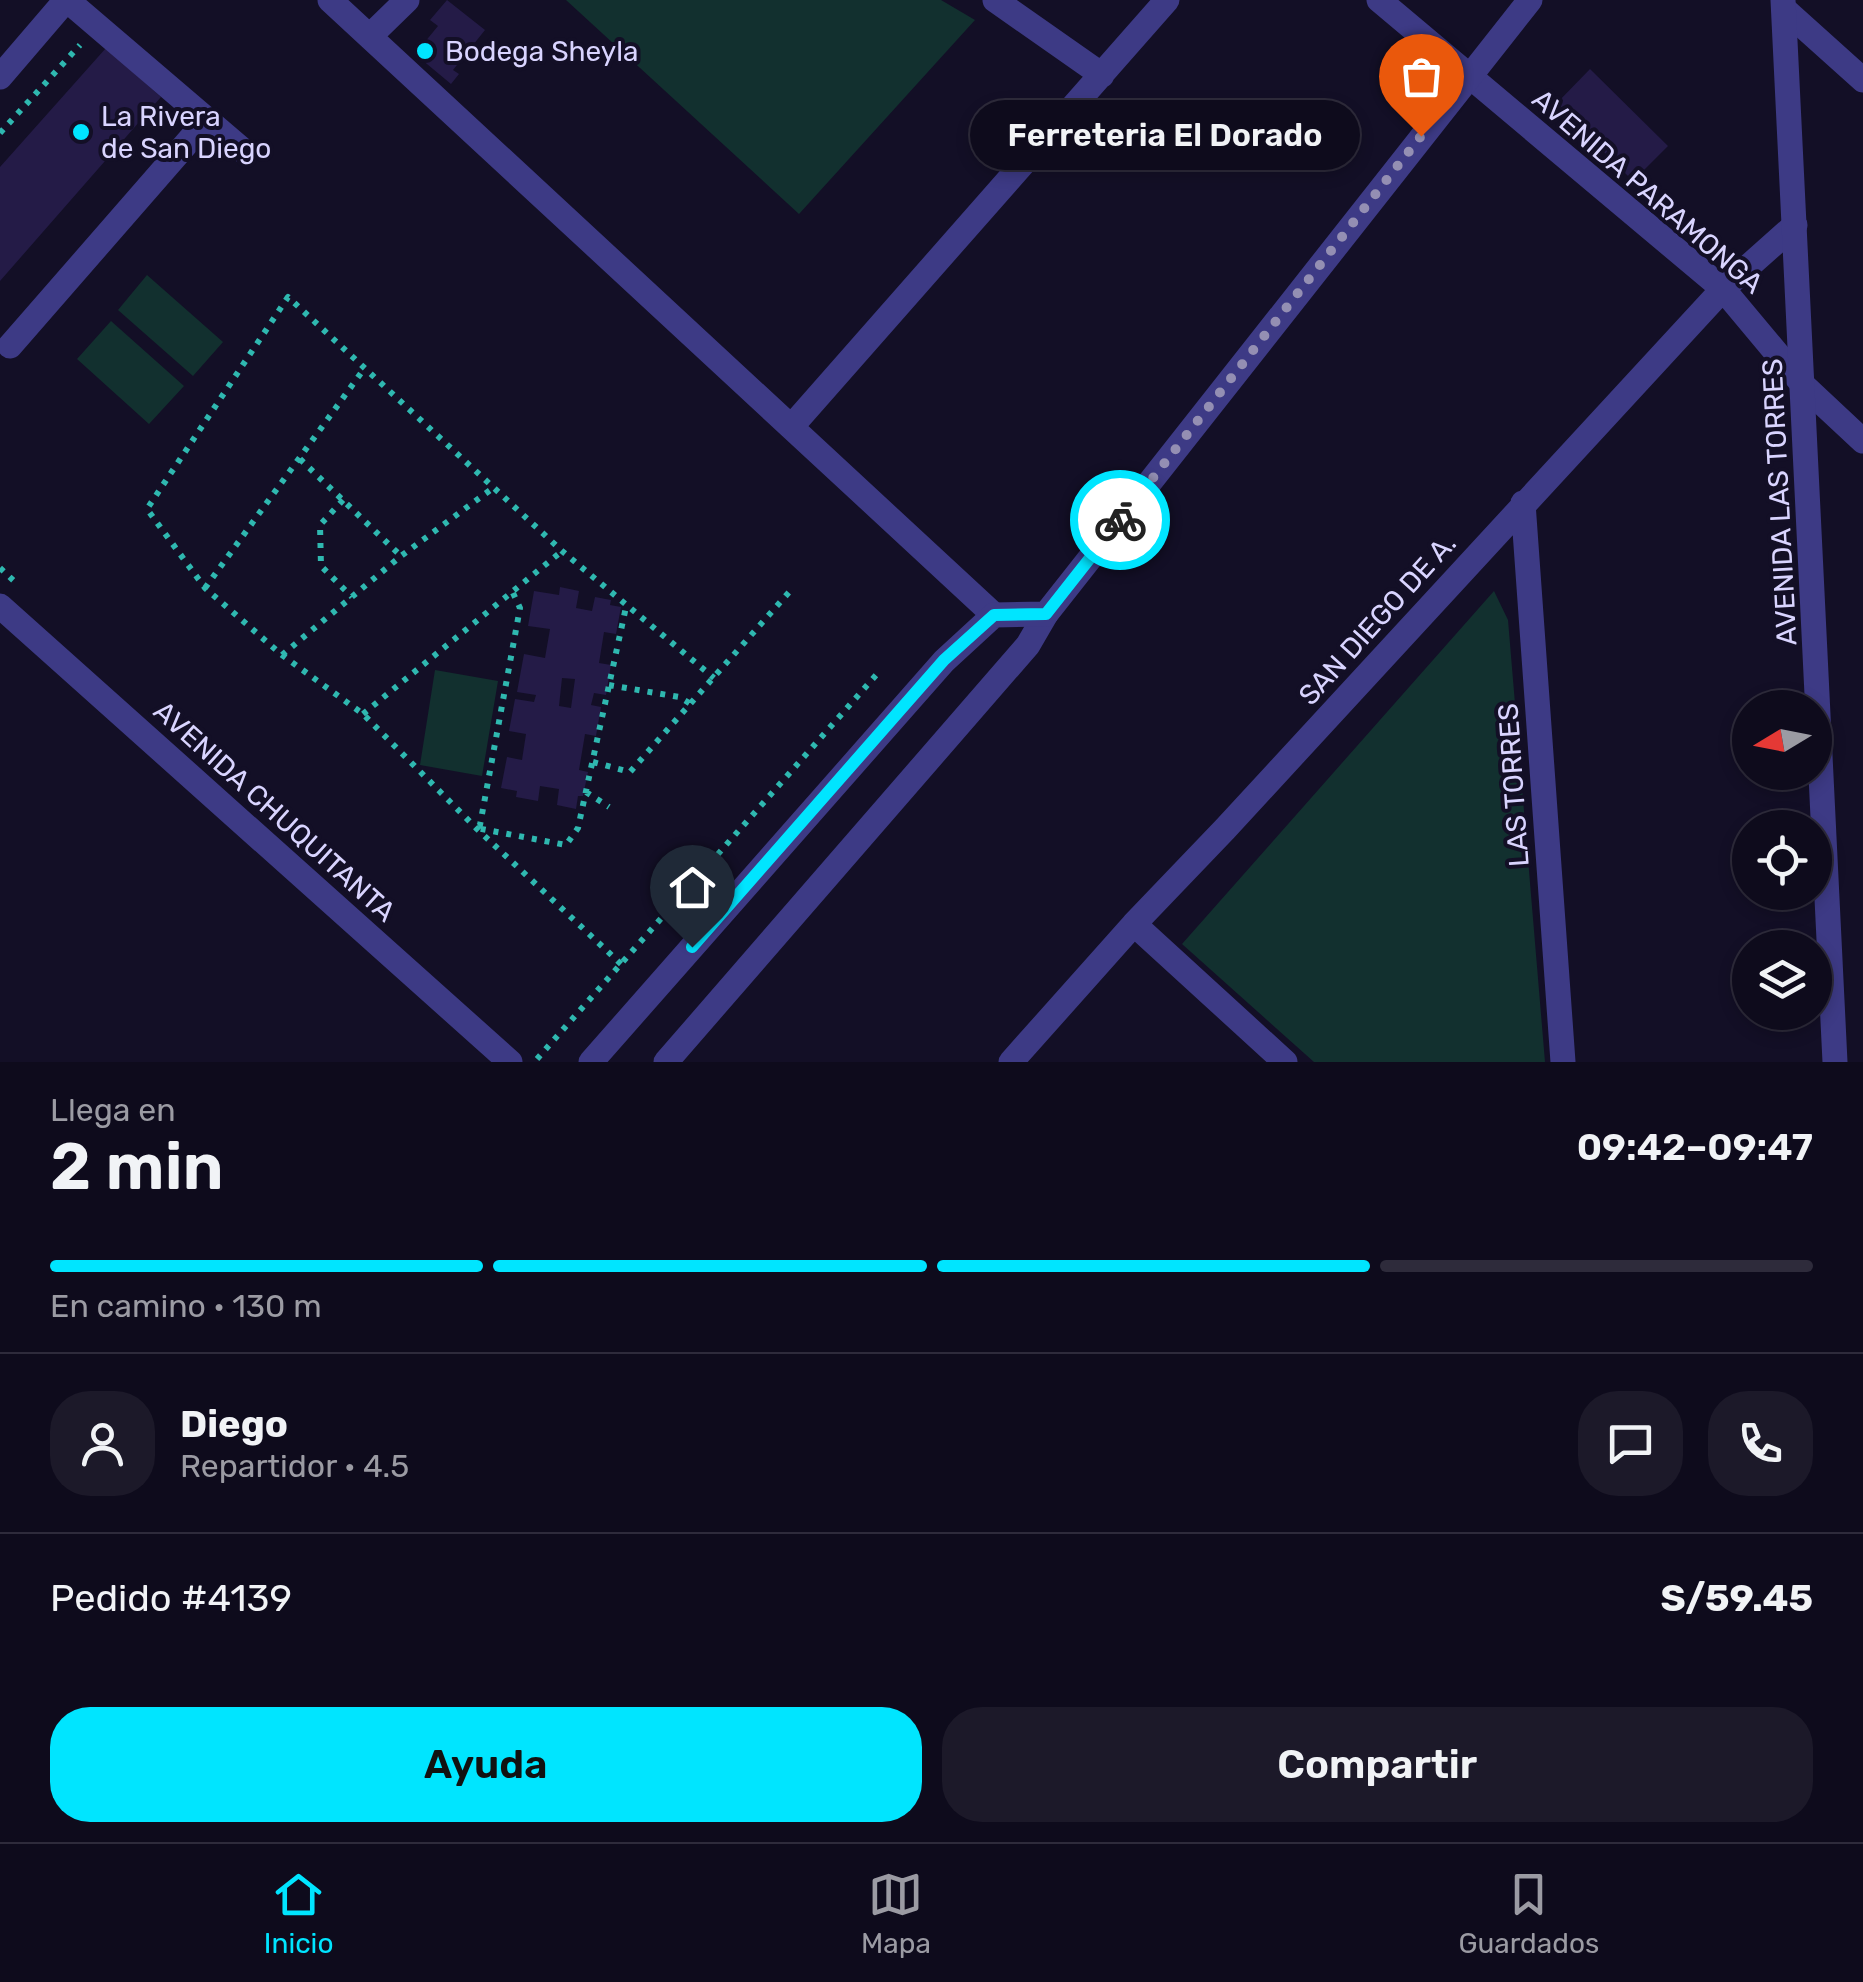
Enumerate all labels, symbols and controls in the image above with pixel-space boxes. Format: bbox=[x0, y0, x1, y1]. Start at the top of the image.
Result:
pin bbox=[1379, 34, 1464, 137]
place label: Bodega Sheyla bbox=[445, 35, 638, 68]
marker: Bodega Sheyla bbox=[414, 40, 436, 62]
icon: bag bbox=[1394, 49, 1449, 104]
street label: AVENIDA PARAMONGA bbox=[1526, 82, 1770, 301]
place label: La Rivera de San Diego bbox=[101, 100, 271, 165]
callout: Ferreteria El Dorado bbox=[971, 101, 1361, 171]
text: Ferreteria El Dorado bbox=[1008, 116, 1322, 154]
marker: La Rivera de San Diego bbox=[70, 121, 92, 143]
street label: AVENIDA LAS TORRES bbox=[1756, 358, 1803, 646]
courier bbox=[1070, 470, 1170, 570]
icon: bike bbox=[1093, 493, 1148, 548]
street label: SAN DIEGO DE A. bbox=[1292, 527, 1463, 712]
north arrow bbox=[1732, 690, 1832, 790]
map controls bbox=[1732, 690, 1832, 1030]
street label: AVENIDA CHUQUITANTA bbox=[147, 694, 402, 929]
street label: LAS TORRES bbox=[1491, 702, 1536, 868]
button: locate bbox=[1732, 810, 1832, 910]
pin bbox=[650, 845, 735, 948]
icon: home bbox=[665, 860, 720, 915]
button: layers bbox=[1732, 930, 1832, 1030]
text: Llega en bbox=[50, 1091, 176, 1129]
text: 09:42–09:47 bbox=[1577, 1124, 1813, 1170]
text: 2 min bbox=[50, 1128, 224, 1205]
text: En camino · 130 m bbox=[50, 1287, 322, 1325]
button: person bbox=[50, 1391, 155, 1496]
button: chat bbox=[1578, 1391, 1683, 1496]
button: phone bbox=[1708, 1391, 1813, 1496]
text: Diego bbox=[180, 1401, 288, 1447]
text: Repartidor · 4.5 bbox=[180, 1447, 409, 1485]
text: Pedido #4139 bbox=[50, 1575, 292, 1621]
text: S/59.45 bbox=[1661, 1575, 1813, 1621]
button: Ayuda bbox=[50, 1707, 922, 1822]
button: Compartir bbox=[942, 1707, 1813, 1822]
tab: Inicio bbox=[264, 1867, 333, 1960]
tab: Mapa bbox=[861, 1867, 931, 1960]
tab: Guardados bbox=[1458, 1867, 1599, 1960]

